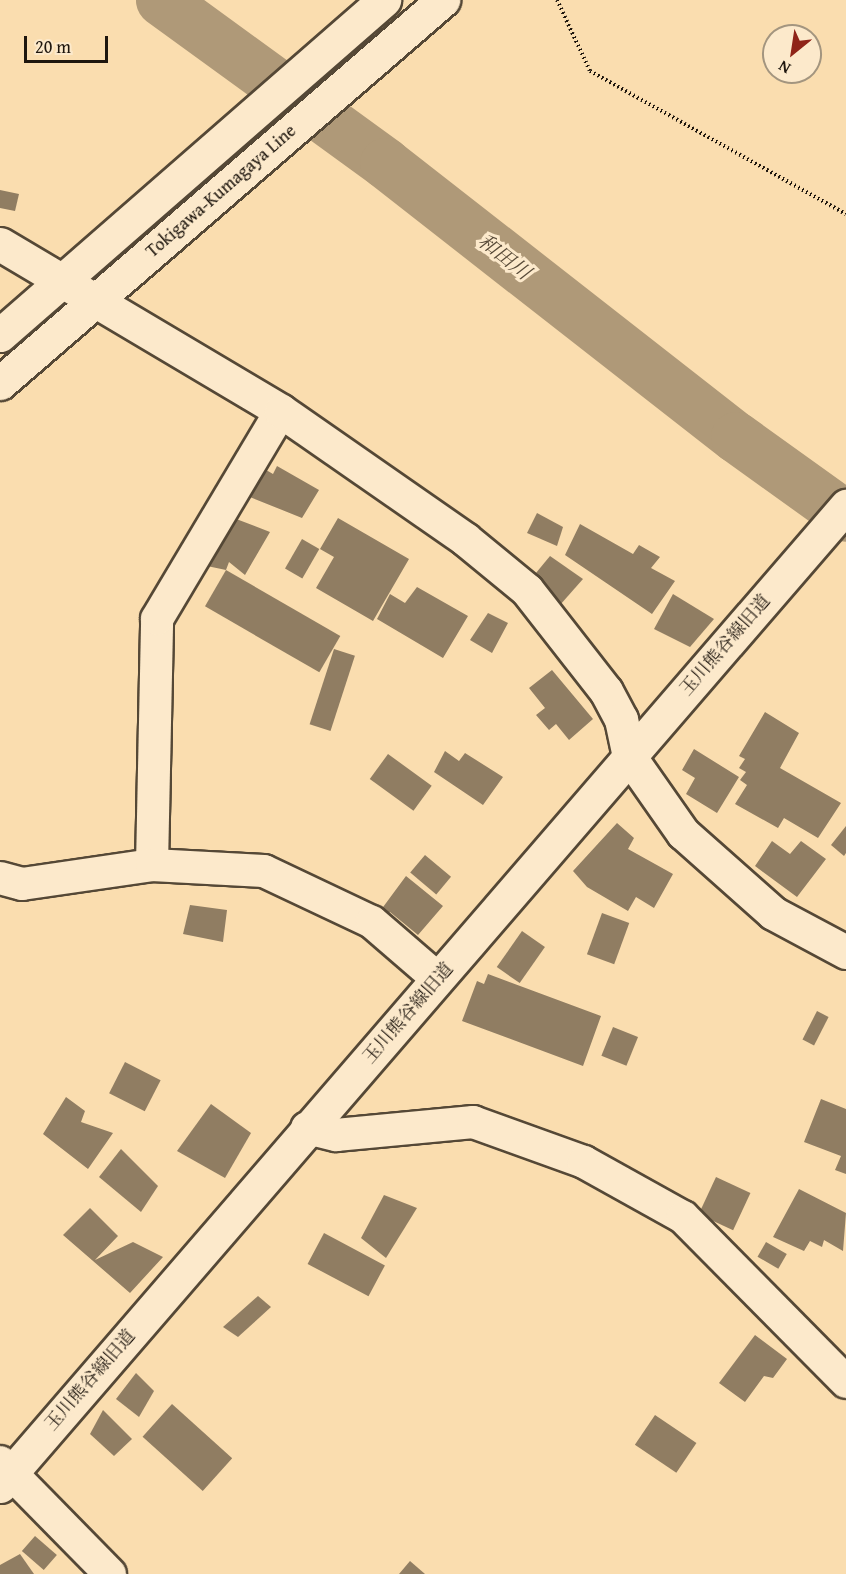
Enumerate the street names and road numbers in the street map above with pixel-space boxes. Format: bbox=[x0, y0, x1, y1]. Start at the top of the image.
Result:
street label: Tokigawa-Kumagaya Line bbox=[142, 120, 300, 262]
street label: 玉川熊谷線旧道 bbox=[676, 590, 774, 700]
street label: 玉川熊谷線旧道 bbox=[359, 958, 457, 1068]
street label: 玉川熊谷線旧道 bbox=[41, 1325, 139, 1435]

